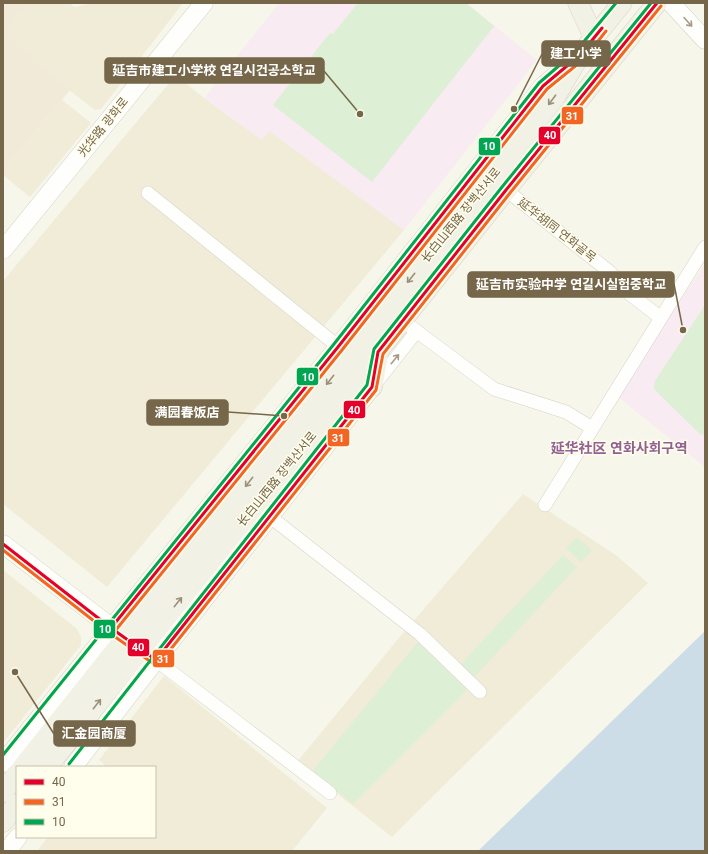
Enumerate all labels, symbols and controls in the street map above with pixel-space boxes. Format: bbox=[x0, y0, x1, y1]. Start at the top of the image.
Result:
one-way arrow bbox=[683, 16, 692, 26]
callout: 建工小学 bbox=[542, 41, 610, 66]
text: 建工小学 bbox=[550, 46, 602, 61]
callout: 延吉市建工小学校 연길시건공소학교 bbox=[105, 58, 324, 83]
text: 延吉市建工小学校 연길시건공소학교 bbox=[113, 63, 315, 78]
one-way arrow bbox=[548, 94, 557, 105]
street label: 光华路 광화로 bbox=[75, 95, 131, 159]
line badge: 31 bbox=[561, 106, 584, 125]
text: 31 bbox=[566, 110, 578, 123]
line badge: 40 bbox=[538, 126, 561, 145]
text: 40 bbox=[544, 129, 556, 142]
line badge: 10 bbox=[478, 137, 501, 156]
text: 10 bbox=[483, 140, 495, 153]
street label: 长白山西路 장백산서로 bbox=[418, 165, 504, 265]
street label: 延华胡同 연화골목 bbox=[515, 195, 599, 265]
callout: 延吉市实验中学 연길시실험중학교 bbox=[468, 272, 674, 297]
one-way arrow bbox=[406, 273, 415, 284]
text: 延吉市实验中学 연길시실험중학교 bbox=[476, 277, 666, 292]
one-way arrow bbox=[390, 354, 399, 365]
line badge: 10 bbox=[296, 367, 319, 386]
text: 10 bbox=[302, 371, 314, 384]
one-way arrow bbox=[325, 375, 334, 386]
callout: 满园春饭店 bbox=[147, 400, 228, 425]
line badge: 40 bbox=[343, 400, 366, 419]
text: 40 bbox=[348, 404, 360, 417]
text: 满园春饭店 bbox=[154, 405, 220, 420]
line badge: 31 bbox=[327, 428, 350, 447]
street label: 长白山西路 장백산서로 bbox=[234, 429, 320, 529]
text: 31 bbox=[332, 432, 344, 445]
district label: 延华社区 연화사회구역 bbox=[551, 440, 687, 456]
one-way arrow bbox=[245, 476, 253, 487]
one-way arrow bbox=[173, 596, 182, 607]
line badge: 10 bbox=[93, 619, 116, 639]
text: 10 bbox=[99, 623, 111, 636]
line badge: 40 bbox=[127, 638, 150, 657]
text: 40 bbox=[132, 641, 144, 654]
line badge: 31 bbox=[152, 649, 175, 668]
text: 31 bbox=[157, 653, 169, 666]
one-way arrow bbox=[93, 698, 101, 709]
callout: 汇金园商厦 bbox=[54, 721, 135, 746]
text: 汇金园商厦 bbox=[61, 726, 127, 741]
legend bbox=[16, 766, 156, 838]
text: 40 bbox=[52, 775, 66, 789]
text: 31 bbox=[52, 795, 66, 809]
text: 10 bbox=[52, 815, 66, 829]

